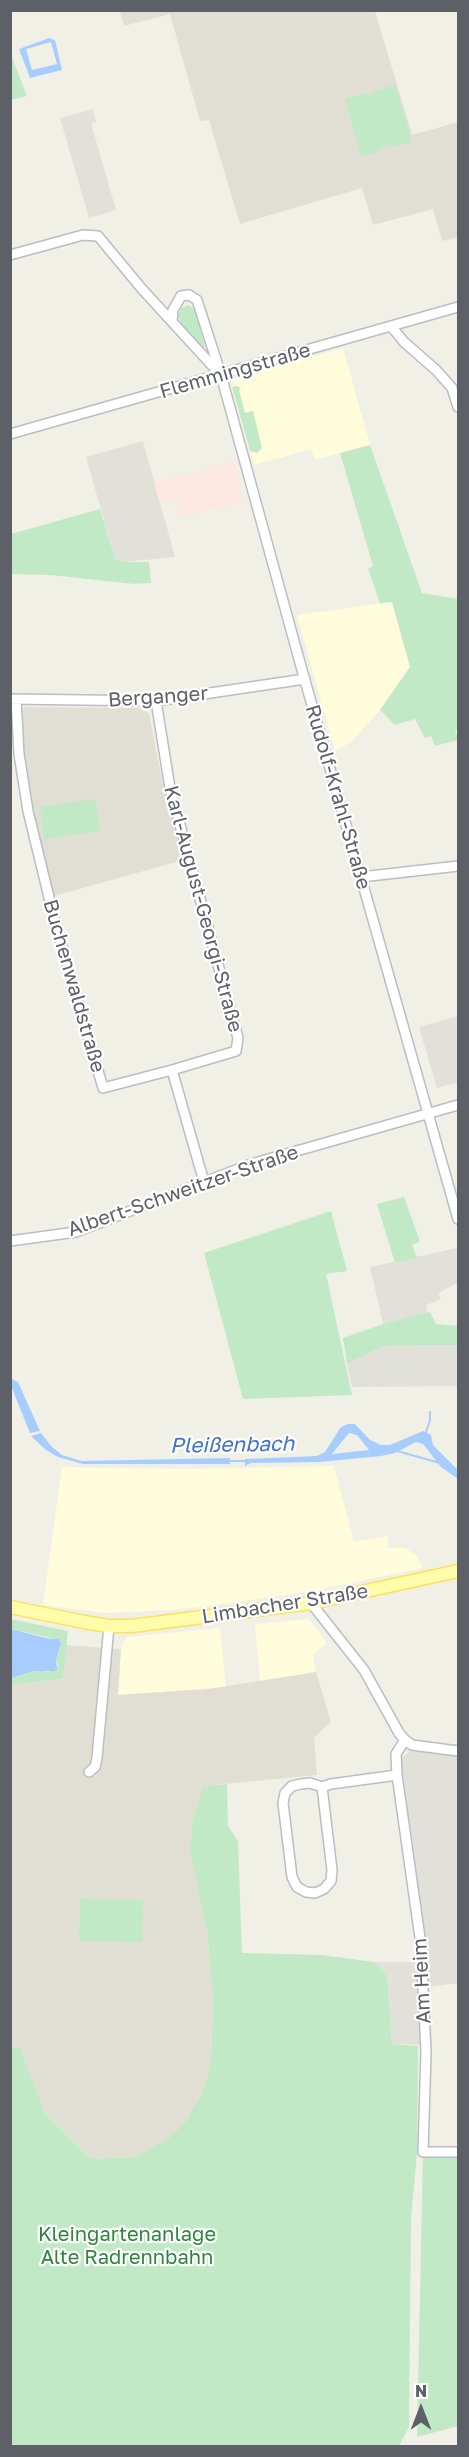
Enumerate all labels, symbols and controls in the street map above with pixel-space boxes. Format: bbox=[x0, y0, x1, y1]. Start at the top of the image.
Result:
street label: Flemmingstraße bbox=[157, 338, 313, 404]
street label: Berganger bbox=[107, 682, 209, 712]
street label: Rudolf-Krahl-Straße bbox=[300, 702, 376, 892]
street label: Karl-August-Georgi-Straße bbox=[159, 783, 247, 1035]
street label: Buchenwaldstraße bbox=[38, 897, 110, 1075]
street label: Albert-Schweitzer-Straße bbox=[65, 1140, 301, 1242]
water label: Pleißenbach bbox=[170, 1431, 294, 1459]
street label: Limbacher Straße bbox=[200, 1579, 370, 1629]
street label: Am Heim bbox=[408, 1937, 436, 2025]
park label: Kleingartenanlage Alte Radrennbahn bbox=[38, 2223, 216, 2270]
north arrow bbox=[391, 2379, 451, 2439]
text: N bbox=[415, 2381, 427, 2401]

